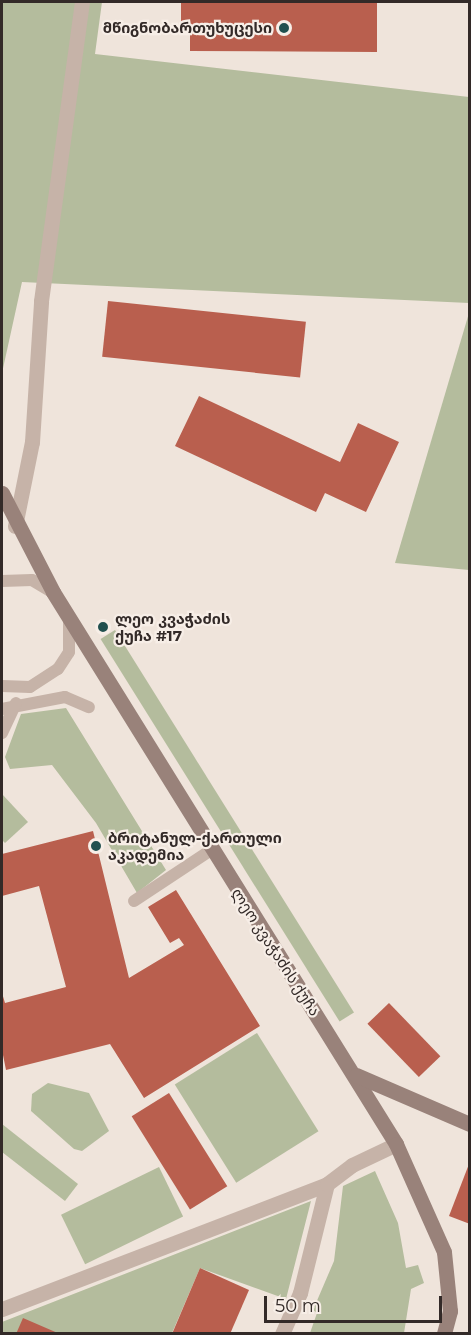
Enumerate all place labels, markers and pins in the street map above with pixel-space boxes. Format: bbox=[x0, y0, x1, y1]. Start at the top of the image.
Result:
place label: მწიგნობართუხუცესი bbox=[103, 19, 272, 37]
marker: მწიგნობართუხუცესი bbox=[277, 21, 291, 35]
place label: ლეო კვაჭაძის ქუჩა #17 bbox=[115, 609, 230, 644]
marker: ლეო კვაჭაძის ქუჩა #17 bbox=[96, 620, 110, 634]
place label: ბრიტანულ-ქართული აკადემია bbox=[108, 828, 282, 863]
marker: ბრიტანულ-ქართული აკადემია bbox=[89, 839, 103, 853]

